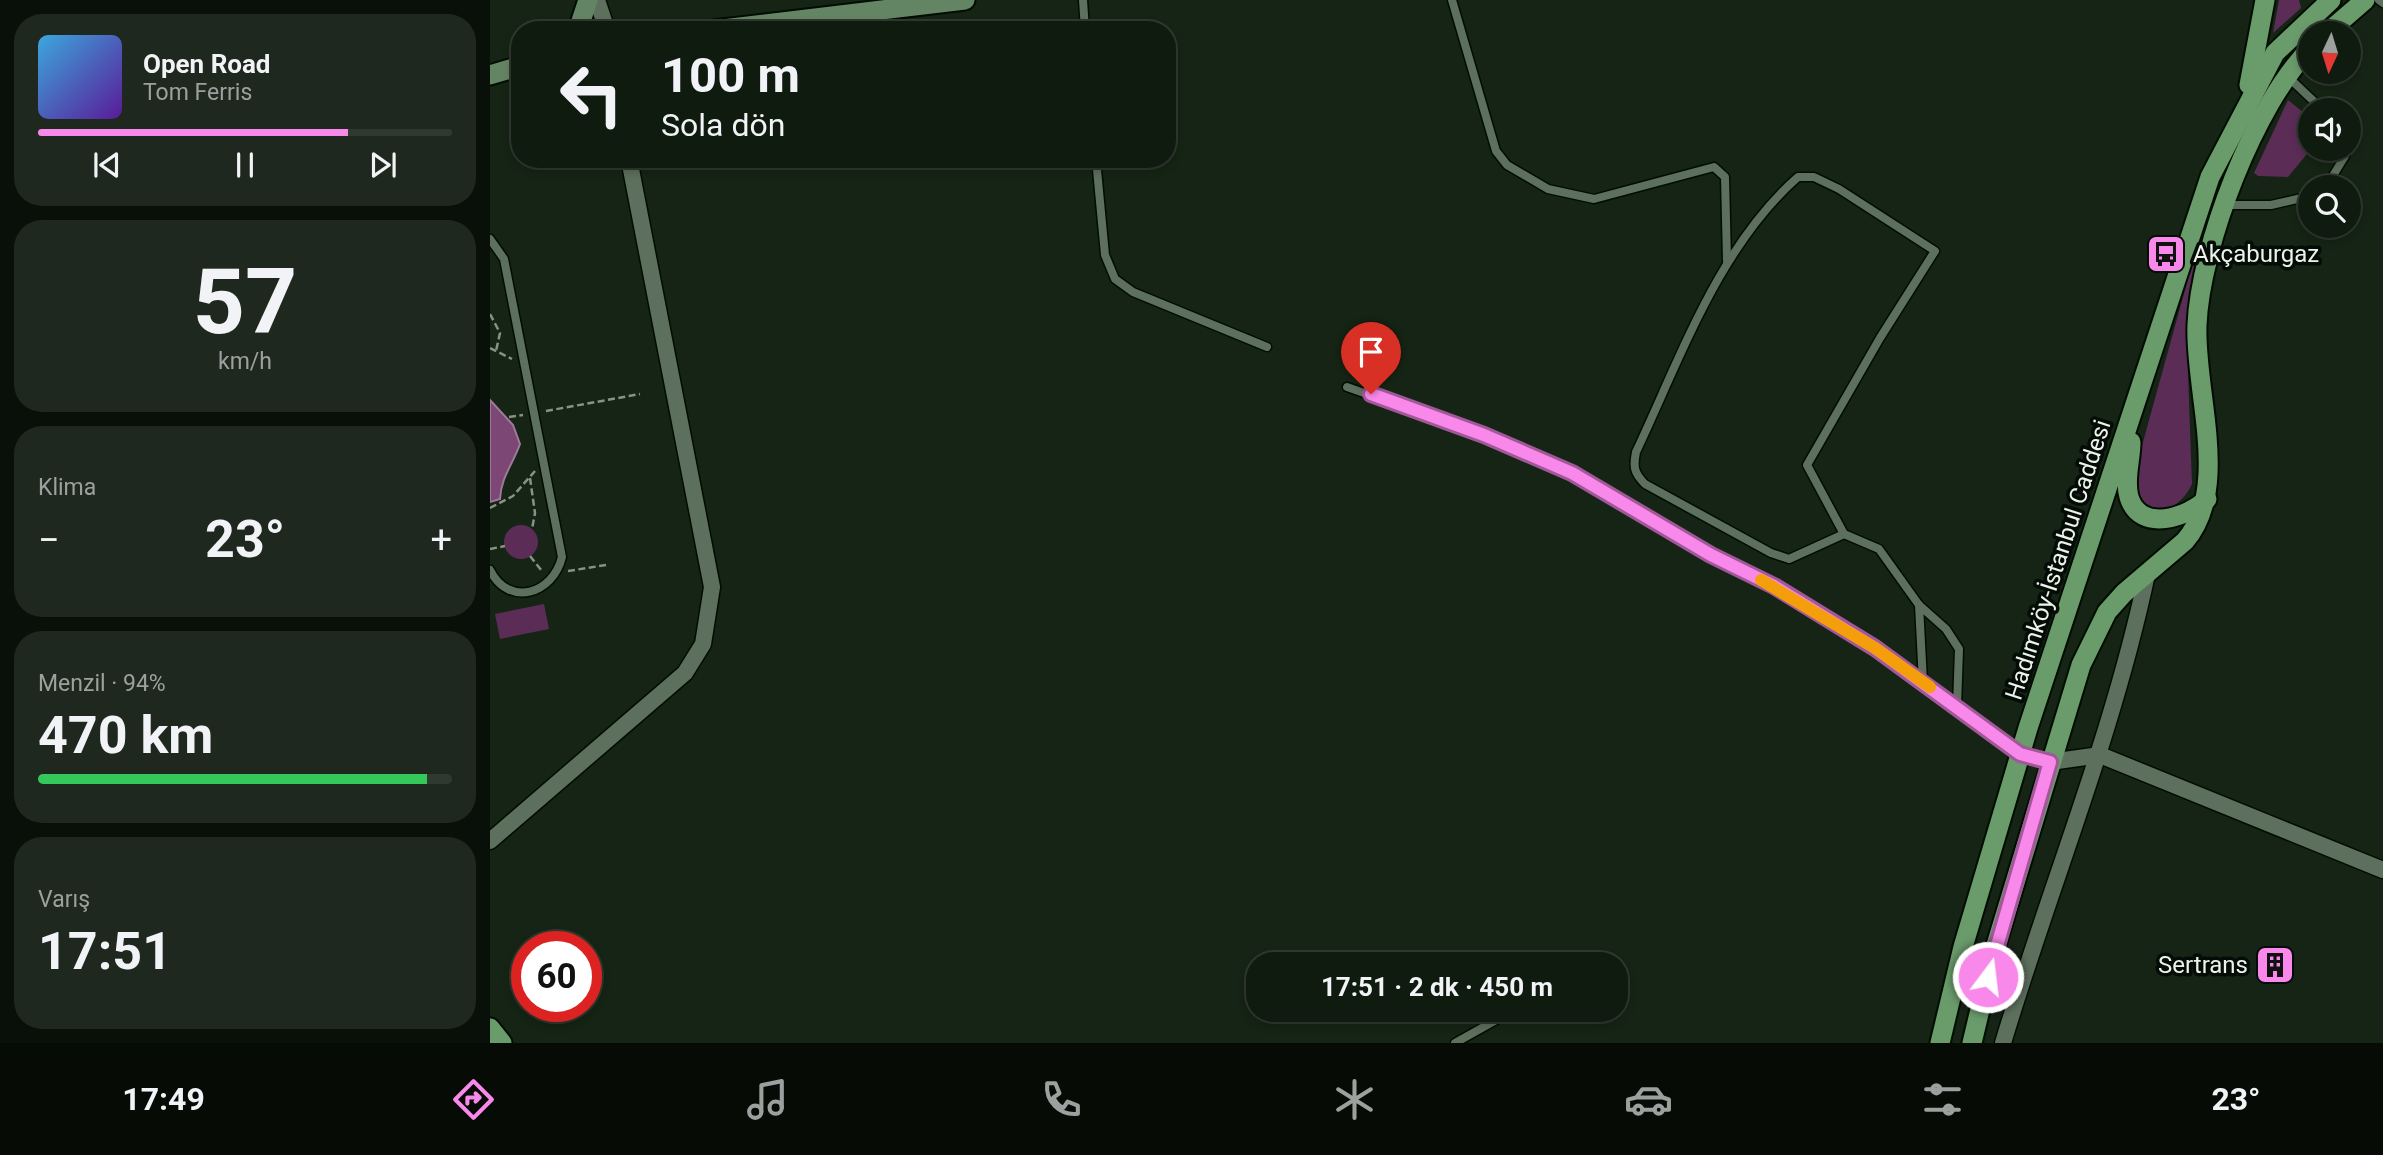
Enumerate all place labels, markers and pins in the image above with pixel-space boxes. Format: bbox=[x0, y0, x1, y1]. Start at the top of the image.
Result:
bus stop icon: Akçaburgaz bbox=[2145, 233, 2187, 275]
place label: Akçaburgaz bbox=[2193, 240, 2319, 268]
pin bbox=[1341, 322, 1401, 394]
building icon: Sertrans bbox=[2254, 944, 2296, 986]
place label: Sertrans bbox=[2158, 951, 2248, 979]

